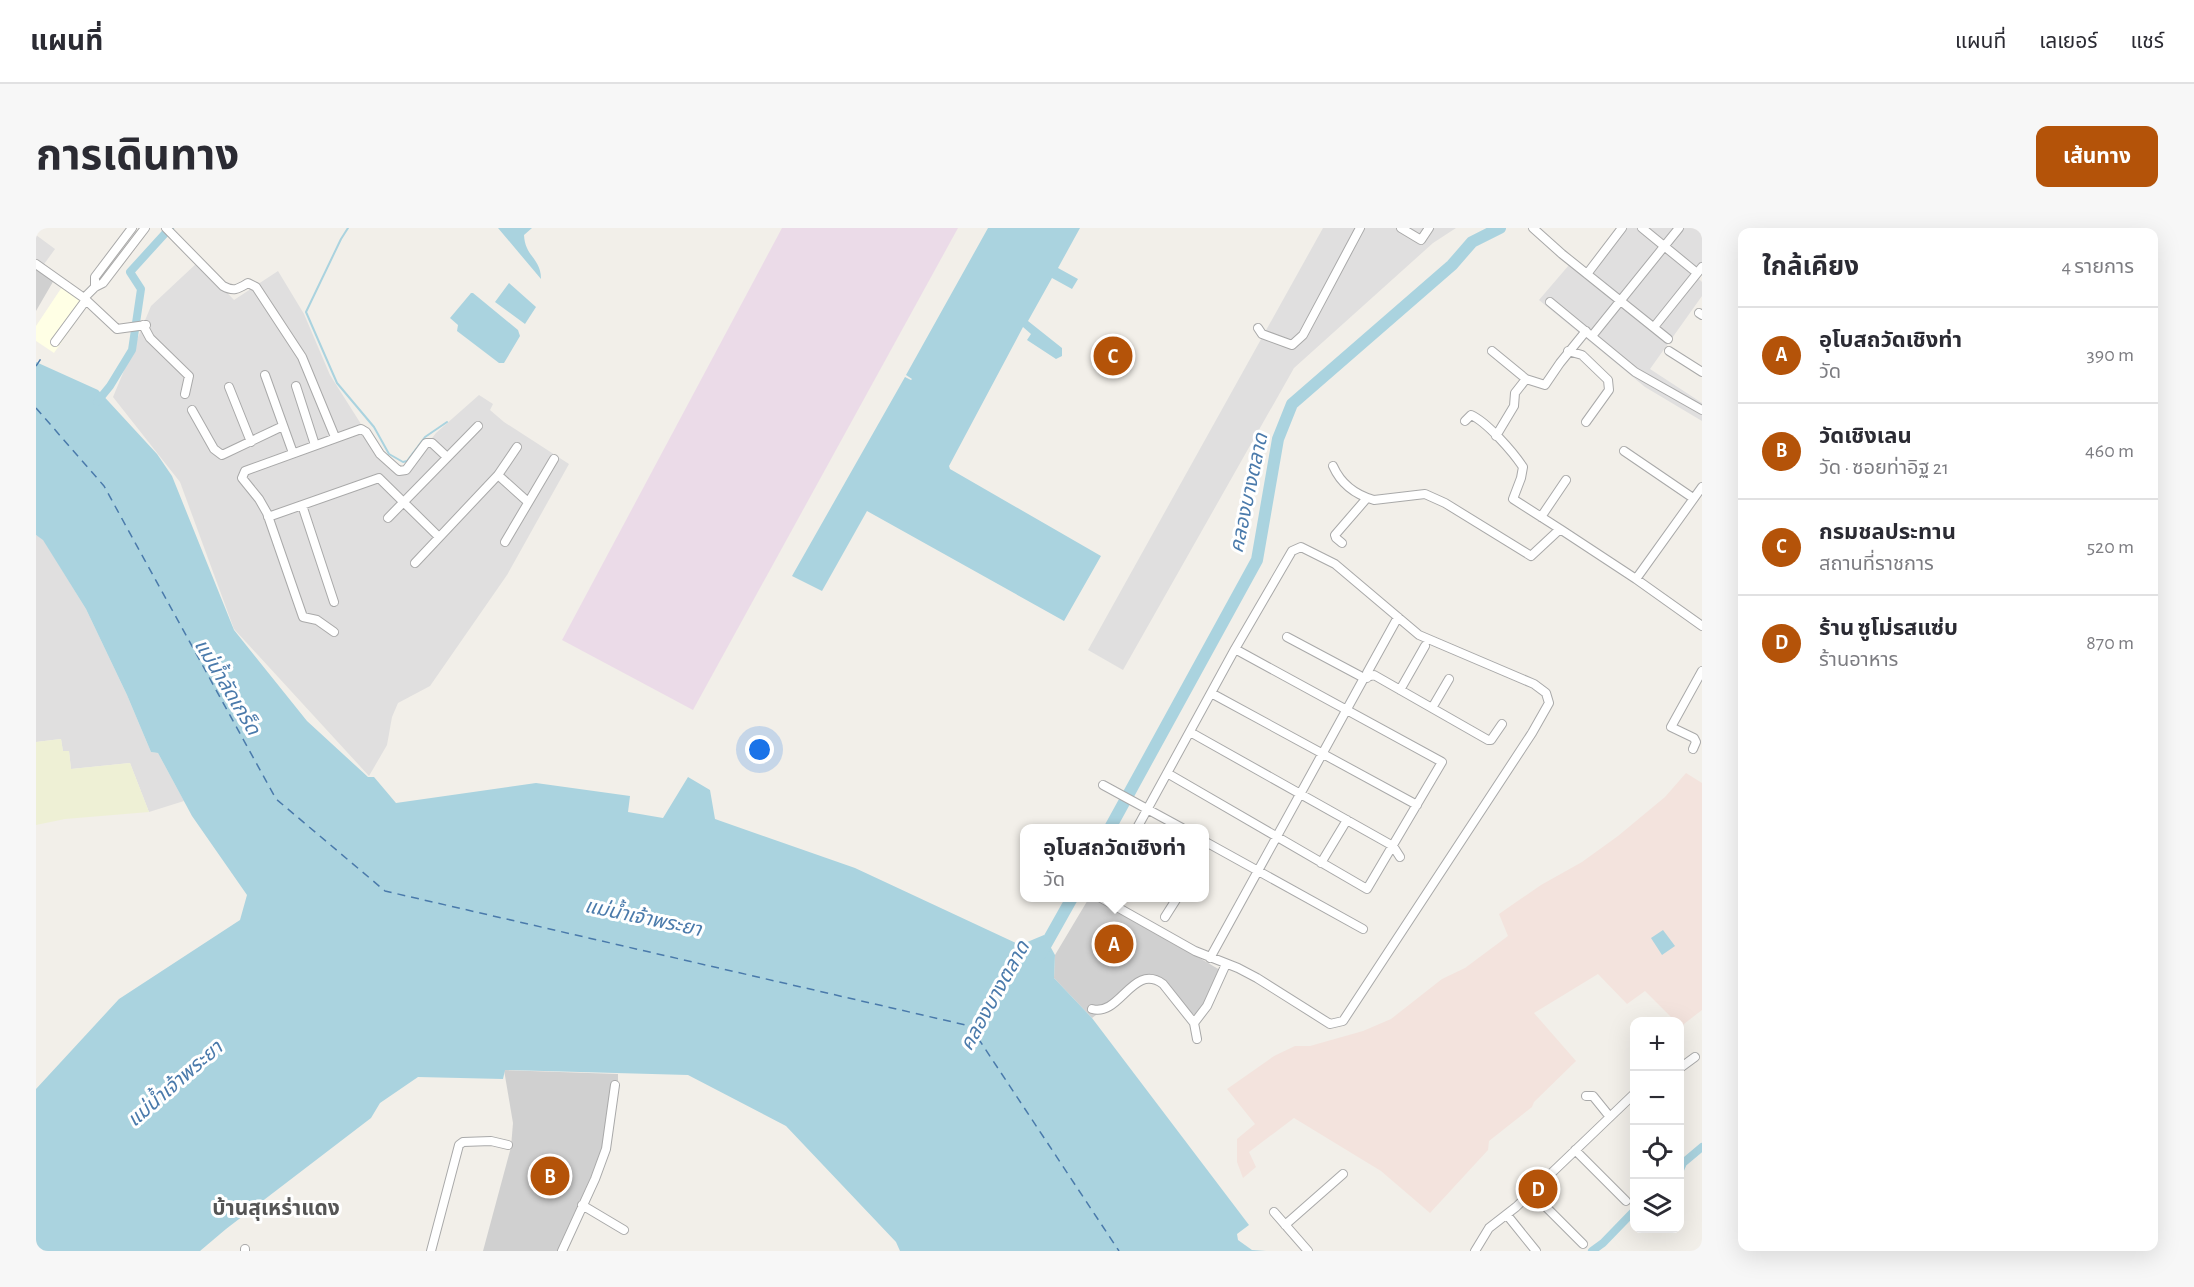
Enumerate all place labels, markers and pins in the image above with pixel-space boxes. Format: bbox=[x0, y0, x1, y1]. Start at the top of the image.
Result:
pin: C bbox=[1094, 334, 1132, 378]
pin: A bbox=[1094, 922, 1134, 966]
pin: B bbox=[530, 1154, 570, 1198]
pin: D bbox=[1518, 1166, 1558, 1212]

